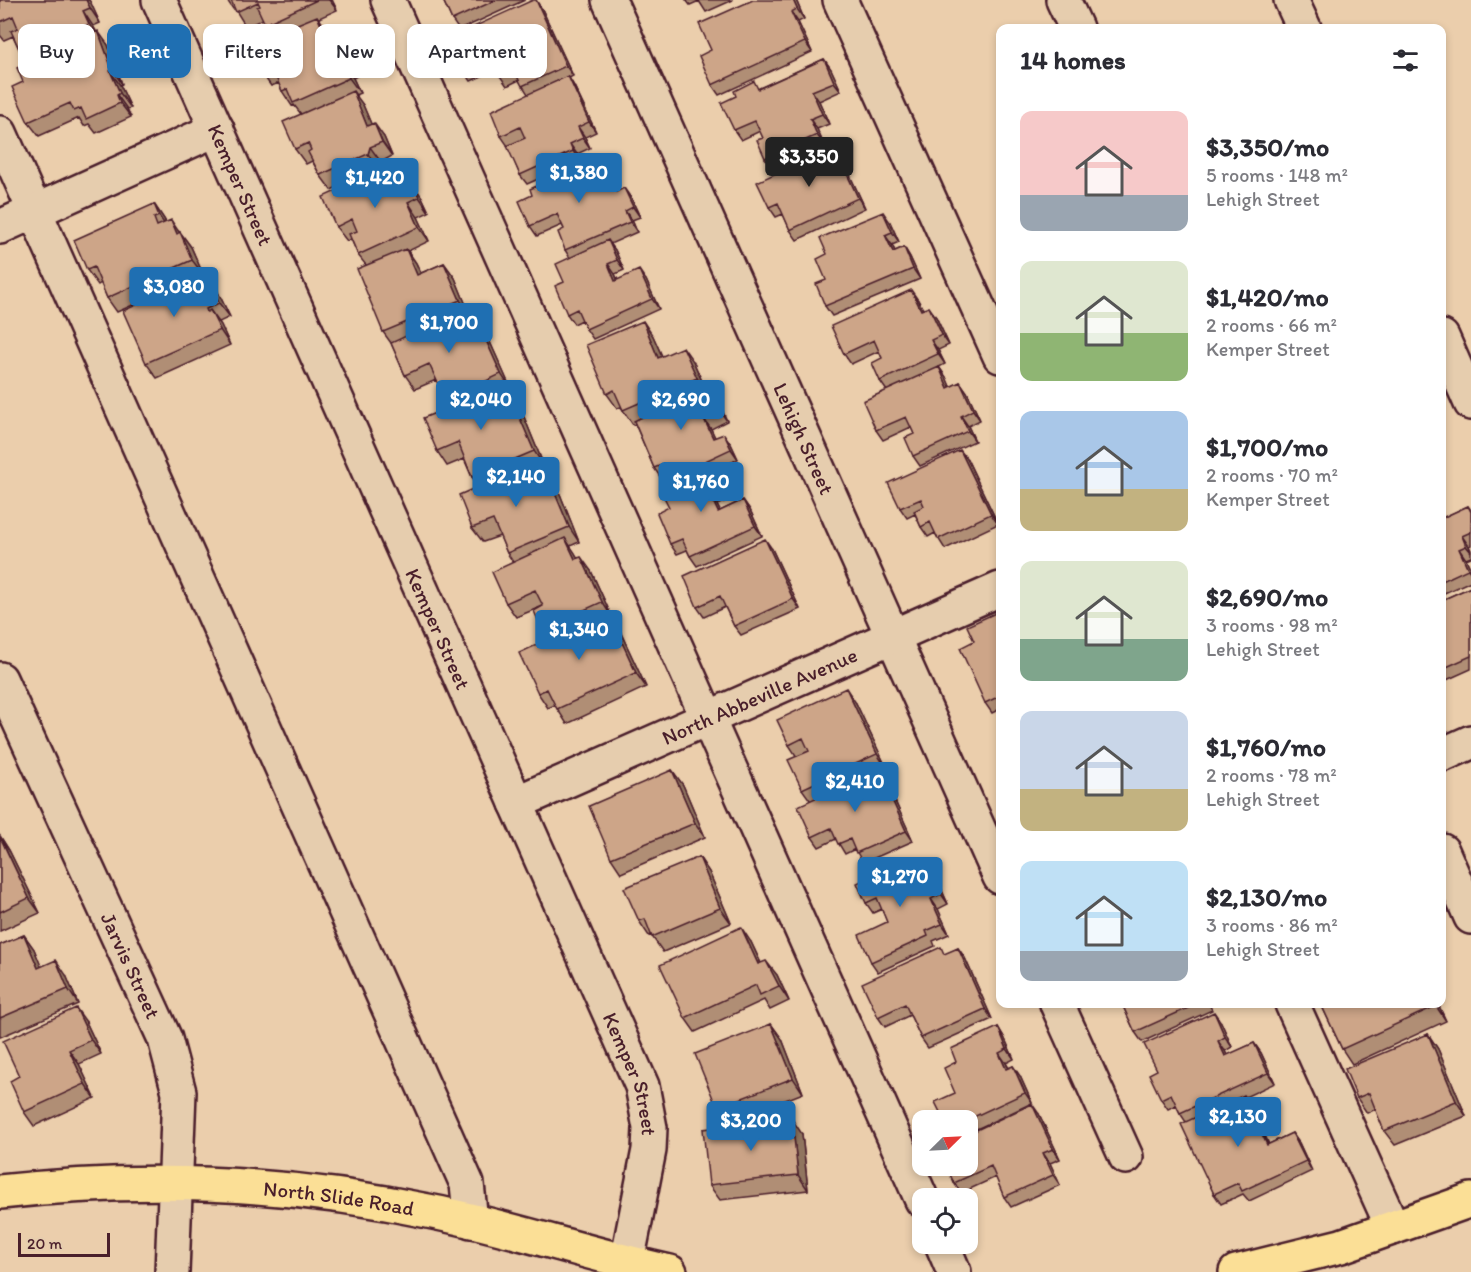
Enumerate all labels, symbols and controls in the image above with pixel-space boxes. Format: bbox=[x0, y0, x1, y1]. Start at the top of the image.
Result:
chip: Buy bbox=[18, 24, 95, 78]
chip: Rent bbox=[107, 24, 191, 78]
chip: Filters bbox=[203, 24, 303, 78]
chip: New bbox=[315, 24, 395, 78]
chip: Apartment bbox=[407, 24, 547, 78]
text: 14 homes bbox=[1020, 44, 1126, 76]
icon: filters bbox=[1389, 44, 1422, 77]
street label: Kemper Street bbox=[203, 120, 279, 249]
text: $3,350/mo bbox=[1206, 131, 1329, 163]
icon: home bbox=[1068, 135, 1140, 207]
pin: $3,350 bbox=[760, 137, 858, 188]
text: $3,350 bbox=[779, 144, 839, 168]
pin: $1,380 bbox=[530, 153, 628, 204]
pin: $1,420 bbox=[326, 158, 424, 209]
text: $1,380 bbox=[550, 160, 608, 184]
text: 5 rooms · 148 m² bbox=[1206, 163, 1348, 187]
text: $1,420 bbox=[345, 165, 405, 189]
text: Lehigh Street bbox=[1206, 187, 1320, 211]
pin: $3,080 bbox=[125, 267, 223, 318]
text: $3,080 bbox=[143, 274, 205, 298]
text: $1,420/mo bbox=[1206, 281, 1329, 313]
icon: home bbox=[1068, 285, 1140, 357]
pin: $1,700 bbox=[400, 303, 498, 354]
text: $1,700 bbox=[420, 310, 478, 334]
text: 2 rooms · 66 m² bbox=[1206, 313, 1337, 337]
text: Kemper Street bbox=[1206, 337, 1330, 361]
street label: Lehigh Street bbox=[769, 379, 840, 498]
pin: $2,040 bbox=[432, 380, 530, 431]
pin: $2,690 bbox=[632, 380, 730, 431]
text: $2,040 bbox=[450, 387, 512, 411]
text: $2,690 bbox=[652, 387, 710, 411]
text: $1,700/mo bbox=[1206, 431, 1328, 463]
icon: home bbox=[1068, 435, 1140, 507]
pin: $2,140 bbox=[467, 457, 565, 508]
pin: $1,760 bbox=[652, 462, 750, 513]
text: 2 rooms · 70 m² bbox=[1206, 463, 1338, 487]
text: $2,140 bbox=[486, 464, 546, 488]
text: $1,760 bbox=[673, 469, 729, 493]
text: Kemper Street bbox=[1206, 487, 1330, 511]
street label: Kemper Street bbox=[401, 564, 476, 693]
text: $2,690/mo bbox=[1206, 581, 1328, 613]
icon: home bbox=[1068, 585, 1140, 657]
pin: $1,340 bbox=[530, 610, 628, 661]
text: 3 rooms · 98 m² bbox=[1206, 613, 1338, 637]
text: $1,340 bbox=[549, 617, 609, 641]
text: Lehigh Street bbox=[1206, 637, 1320, 661]
street label: North Abbeville Avenue bbox=[658, 641, 861, 750]
text: $1,760/mo bbox=[1206, 731, 1326, 763]
icon: home bbox=[1068, 735, 1140, 807]
pin: $2,410 bbox=[806, 762, 904, 813]
text: 2 rooms · 78 m² bbox=[1206, 763, 1337, 787]
text: $2,410 bbox=[825, 769, 885, 793]
text: Lehigh Street bbox=[1206, 787, 1320, 811]
pin: $1,270 bbox=[851, 857, 949, 908]
text: $1,270 bbox=[872, 864, 928, 888]
text: $2,130/mo bbox=[1206, 881, 1327, 913]
icon: home bbox=[1068, 885, 1140, 957]
street label: Jarvis Street bbox=[96, 908, 166, 1023]
text: 3 rooms · 86 m² bbox=[1206, 913, 1338, 937]
text: Lehigh Street bbox=[1206, 937, 1320, 961]
street label: Kemper Street bbox=[598, 1008, 662, 1136]
pin: $2,130 bbox=[1189, 1097, 1287, 1148]
pin: $3,200 bbox=[702, 1101, 800, 1152]
text: $2,130 bbox=[1209, 1104, 1267, 1128]
text: $3,200 bbox=[721, 1108, 781, 1132]
north arrow bbox=[912, 1110, 978, 1176]
map controls bbox=[912, 1110, 978, 1254]
street label: North Slide Road bbox=[262, 1175, 417, 1221]
button: locate bbox=[912, 1188, 978, 1254]
scale bar bbox=[18, 1230, 110, 1258]
text: 20 m bbox=[27, 1234, 62, 1253]

